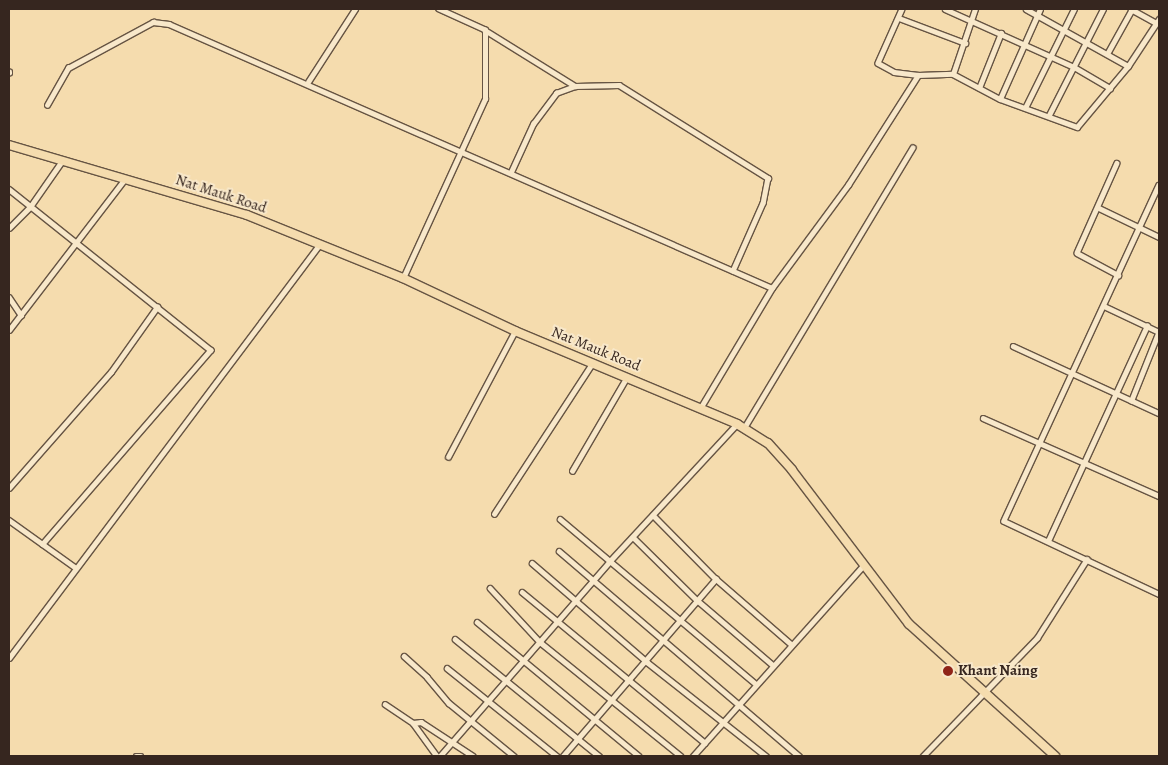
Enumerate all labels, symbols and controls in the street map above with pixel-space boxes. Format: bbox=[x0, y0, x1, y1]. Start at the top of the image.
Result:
street label: Nat Mauk Road bbox=[173, 171, 269, 217]
street label: Nat Mauk Road bbox=[549, 323, 643, 375]
place label: Khant Naing bbox=[958, 662, 1038, 680]
marker: Khant Naing bbox=[942, 665, 954, 677]

